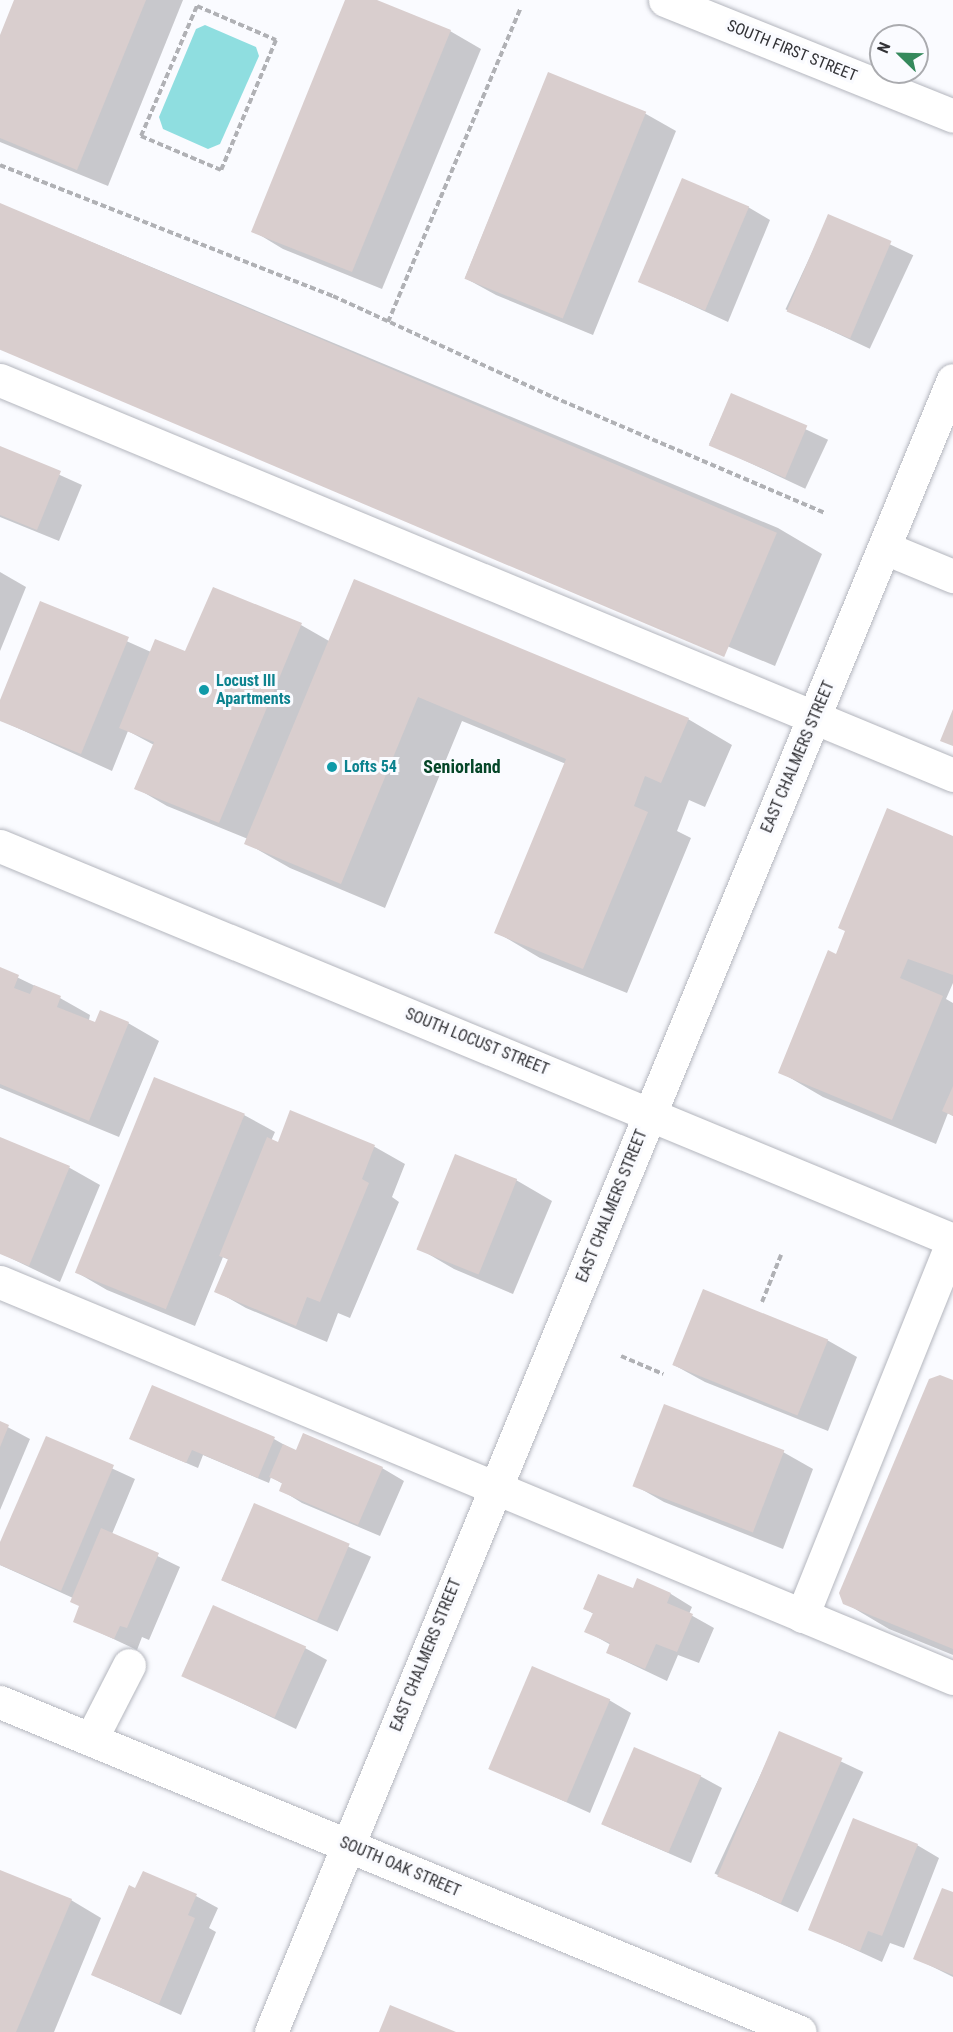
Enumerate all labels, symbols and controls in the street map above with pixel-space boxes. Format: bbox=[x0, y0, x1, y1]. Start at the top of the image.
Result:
street label: SOUTH FIRST STREET bbox=[724, 16, 860, 86]
north arrow bbox=[869, 24, 929, 84]
text: N bbox=[873, 39, 894, 56]
place label: Locust III Apartments bbox=[216, 671, 291, 709]
street label: EAST CHALMERS STREET bbox=[757, 678, 839, 836]
marker: Locust III Apartments bbox=[197, 683, 211, 697]
district label: Seniorland bbox=[423, 756, 501, 778]
place label: Lofts 54 bbox=[344, 757, 397, 777]
marker: Lofts 54 bbox=[325, 760, 339, 774]
street label: SOUTH LOCUST STREET bbox=[402, 1004, 552, 1080]
street label: EAST CHALMERS STREET bbox=[572, 1127, 652, 1285]
street label: EAST CHALMERS STREET bbox=[386, 1576, 466, 1734]
street label: SOUTH OAK STREET bbox=[337, 1833, 463, 1901]

